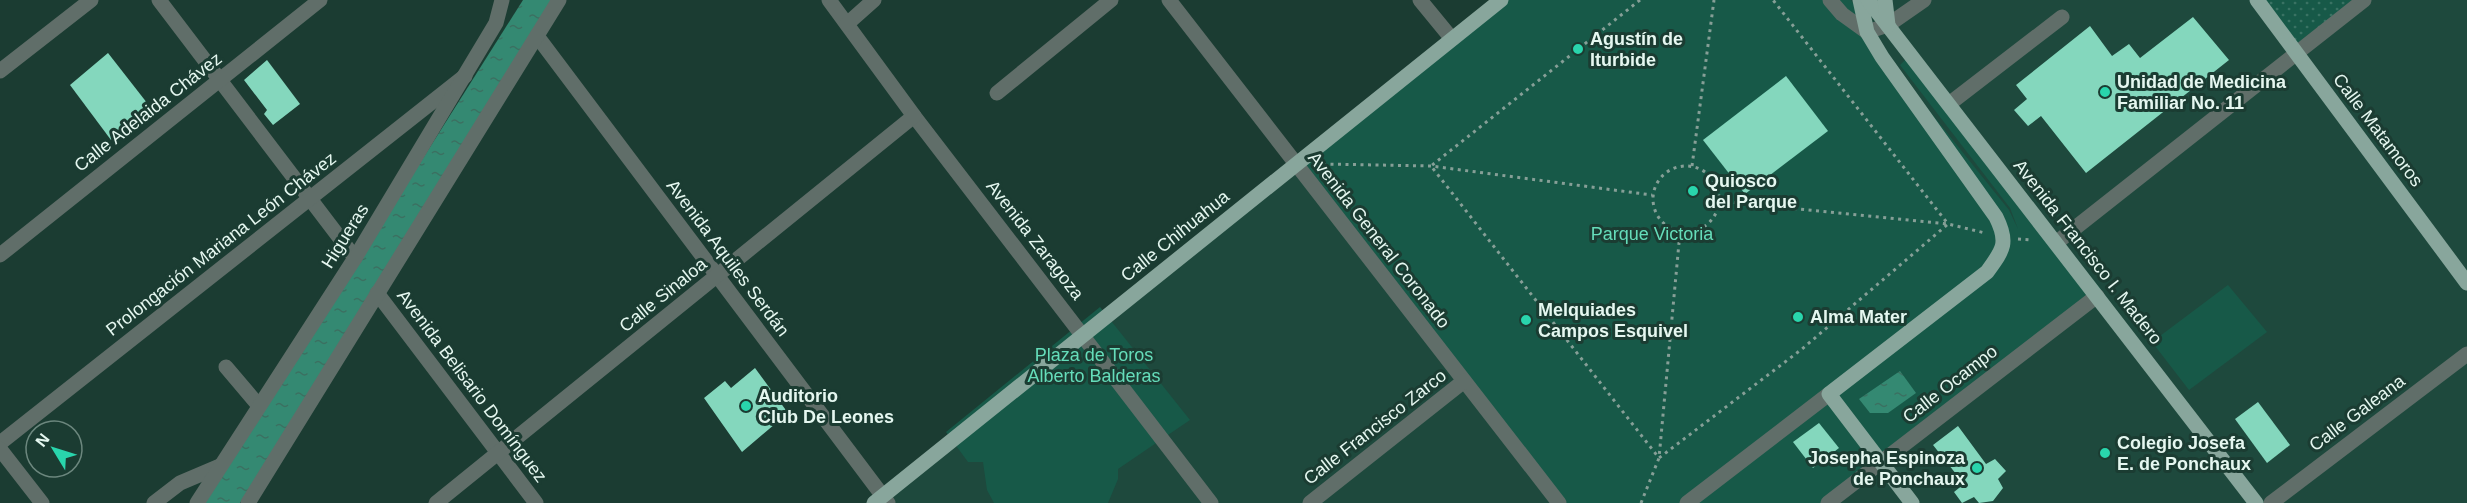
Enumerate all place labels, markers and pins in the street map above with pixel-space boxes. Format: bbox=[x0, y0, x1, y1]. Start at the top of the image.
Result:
place label: Agustín de Iturbide bbox=[1590, 29, 1683, 70]
marker: Agustín de Iturbide bbox=[1571, 42, 1585, 56]
place label: Unidad de Medicina Familiar No. 11 bbox=[2117, 72, 2287, 113]
marker: Unidad de Medicina Familiar No. 11 bbox=[2098, 85, 2112, 99]
place label: Quiosco del Parque bbox=[1705, 171, 1797, 212]
marker: Quiosco del Parque bbox=[1686, 184, 1700, 198]
place label: Melquiades Campos Esquivel bbox=[1538, 300, 1688, 341]
place label: Alma Mater bbox=[1810, 307, 1907, 327]
marker: Alma Mater bbox=[1791, 310, 1805, 324]
marker: Melquiades Campos Esquivel bbox=[1519, 313, 1533, 327]
place label: Auditorio Club De Leones bbox=[758, 386, 894, 427]
marker: Auditorio Club De Leones bbox=[739, 399, 753, 413]
place label: Colegio Josefa E. de Ponchaux bbox=[2117, 433, 2251, 474]
marker: Colegio Josefa E. de Ponchaux bbox=[2098, 446, 2112, 460]
place label: Josepha Espinoza de Ponchaux bbox=[1808, 448, 1966, 489]
marker: Josepha Espinoza de Ponchaux bbox=[1970, 461, 1984, 475]

